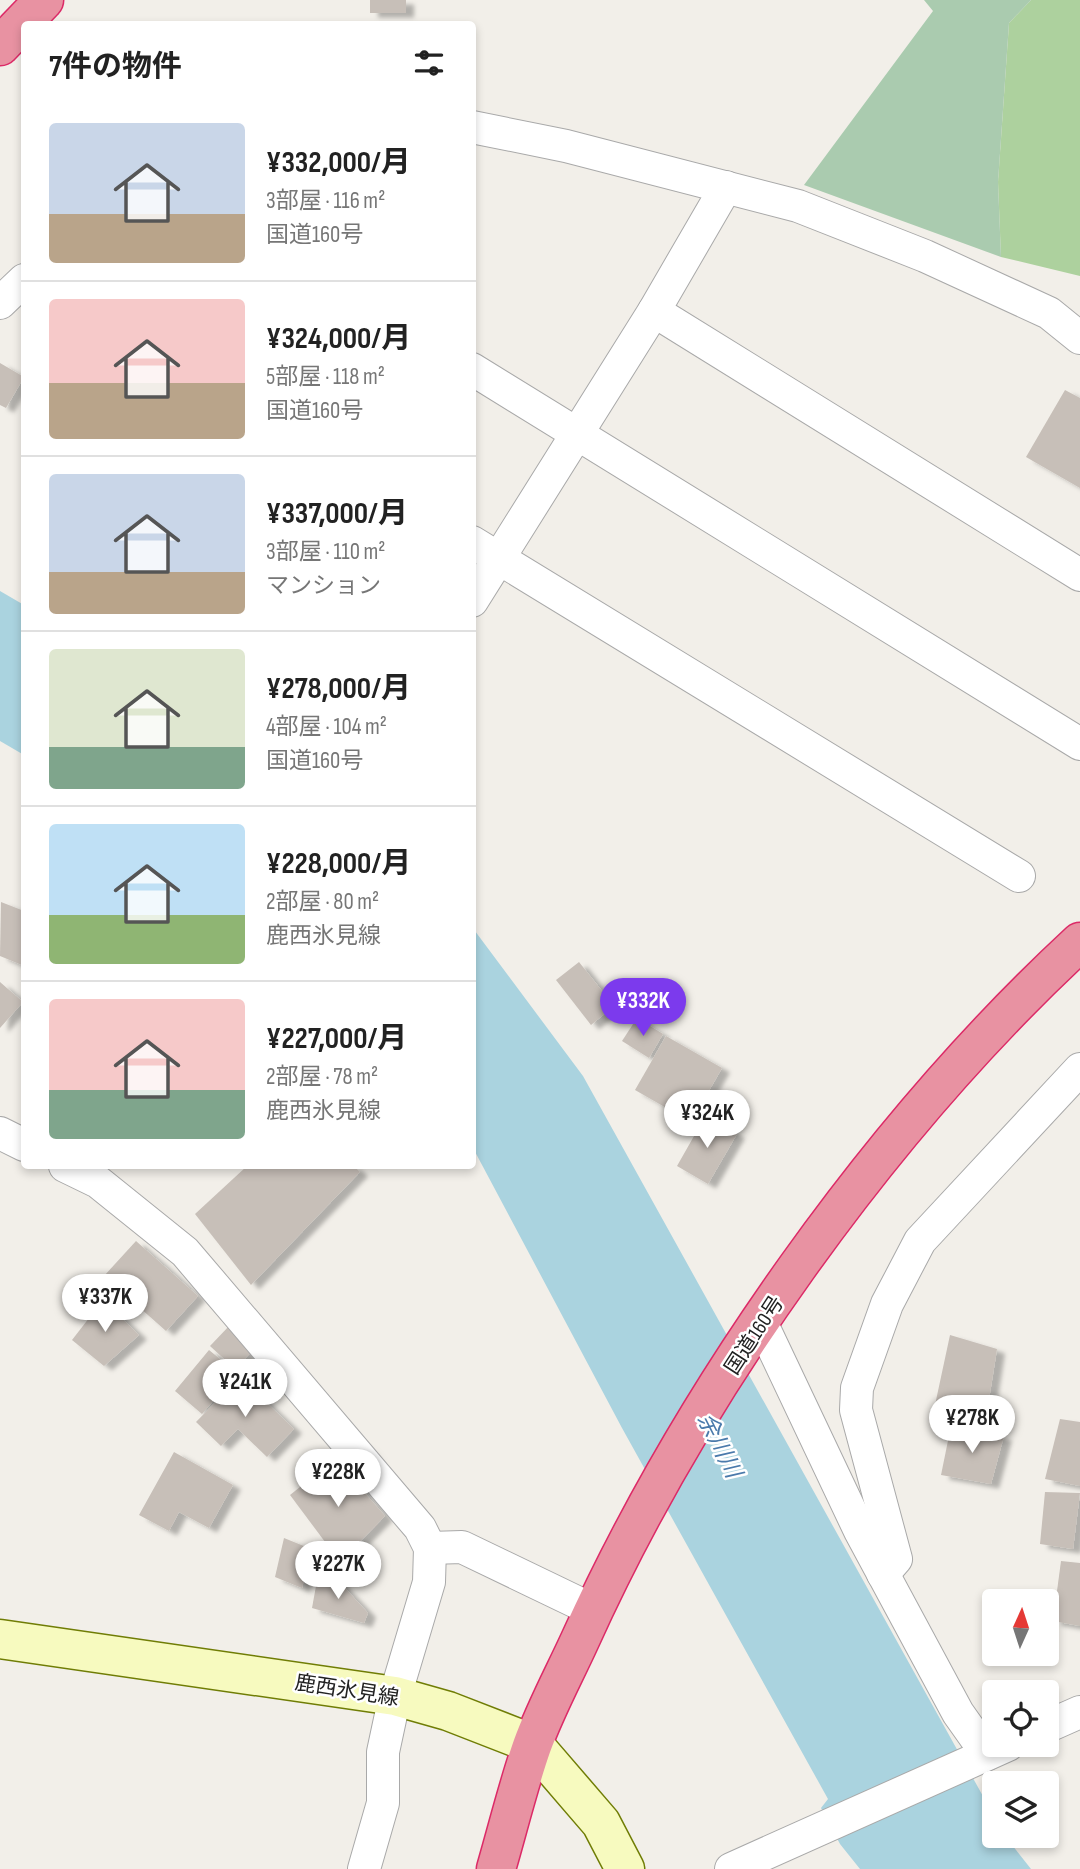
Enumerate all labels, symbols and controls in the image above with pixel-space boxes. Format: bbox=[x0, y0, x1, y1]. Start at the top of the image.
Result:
icon: filters bbox=[410, 44, 448, 82]
text: 7件の物件 bbox=[49, 49, 182, 85]
text: ¥332,000/月 bbox=[266, 145, 411, 181]
icon: home bbox=[105, 151, 189, 235]
text: 3部屋 · 116 m² bbox=[266, 187, 385, 215]
text: 国道160号 bbox=[266, 221, 363, 249]
text: ¥324,000/月 bbox=[266, 321, 411, 357]
icon: home bbox=[105, 327, 189, 411]
text: 5部屋 · 118 m² bbox=[266, 363, 385, 391]
text: 国道160号 bbox=[266, 397, 363, 425]
text: ¥337,000/月 bbox=[266, 496, 408, 532]
icon: home bbox=[105, 502, 189, 586]
text: 3部屋 · 110 m² bbox=[266, 538, 385, 566]
text: マンション bbox=[266, 572, 381, 600]
text: ¥278,000/月 bbox=[266, 671, 411, 707]
icon: home bbox=[105, 677, 189, 761]
text: 4部屋 · 104 m² bbox=[266, 713, 387, 741]
text: 国道160号 bbox=[266, 747, 363, 775]
text: ¥228,000/月 bbox=[266, 846, 411, 882]
icon: home bbox=[105, 852, 189, 936]
text: 2部屋 · 80 m² bbox=[266, 888, 379, 916]
text: 鹿西氷見線 bbox=[266, 922, 381, 950]
pin: ¥332K bbox=[594, 978, 692, 1038]
text: ¥332K bbox=[616, 987, 670, 1015]
text: ¥227,000/月 bbox=[266, 1021, 407, 1057]
icon: home bbox=[105, 1027, 189, 1111]
text: 2部屋 · 78 m² bbox=[266, 1063, 378, 1091]
pin: ¥324K bbox=[658, 1090, 756, 1150]
text: 鹿西氷見線 bbox=[266, 1097, 381, 1125]
text: ¥324K bbox=[680, 1099, 734, 1127]
pin: ¥337K bbox=[56, 1274, 154, 1334]
text: ¥337K bbox=[78, 1283, 132, 1311]
street label: 国道160号 bbox=[720, 1291, 789, 1379]
pin: ¥241K bbox=[196, 1360, 294, 1419]
text: ¥241K bbox=[218, 1368, 272, 1396]
pin: ¥278K bbox=[923, 1396, 1021, 1455]
text: ¥278K bbox=[945, 1404, 999, 1432]
water label: 余川川 bbox=[691, 1408, 749, 1485]
pin: ¥228K bbox=[289, 1450, 387, 1509]
text: ¥228K bbox=[311, 1458, 365, 1486]
pin: ¥227K bbox=[289, 1542, 387, 1601]
text: ¥227K bbox=[311, 1550, 365, 1578]
north arrow bbox=[982, 1589, 1059, 1666]
map controls bbox=[982, 1589, 1059, 1848]
street label: 鹿西氷見線 bbox=[293, 1670, 401, 1711]
button: locate bbox=[982, 1680, 1059, 1757]
button: layers bbox=[982, 1771, 1059, 1848]

